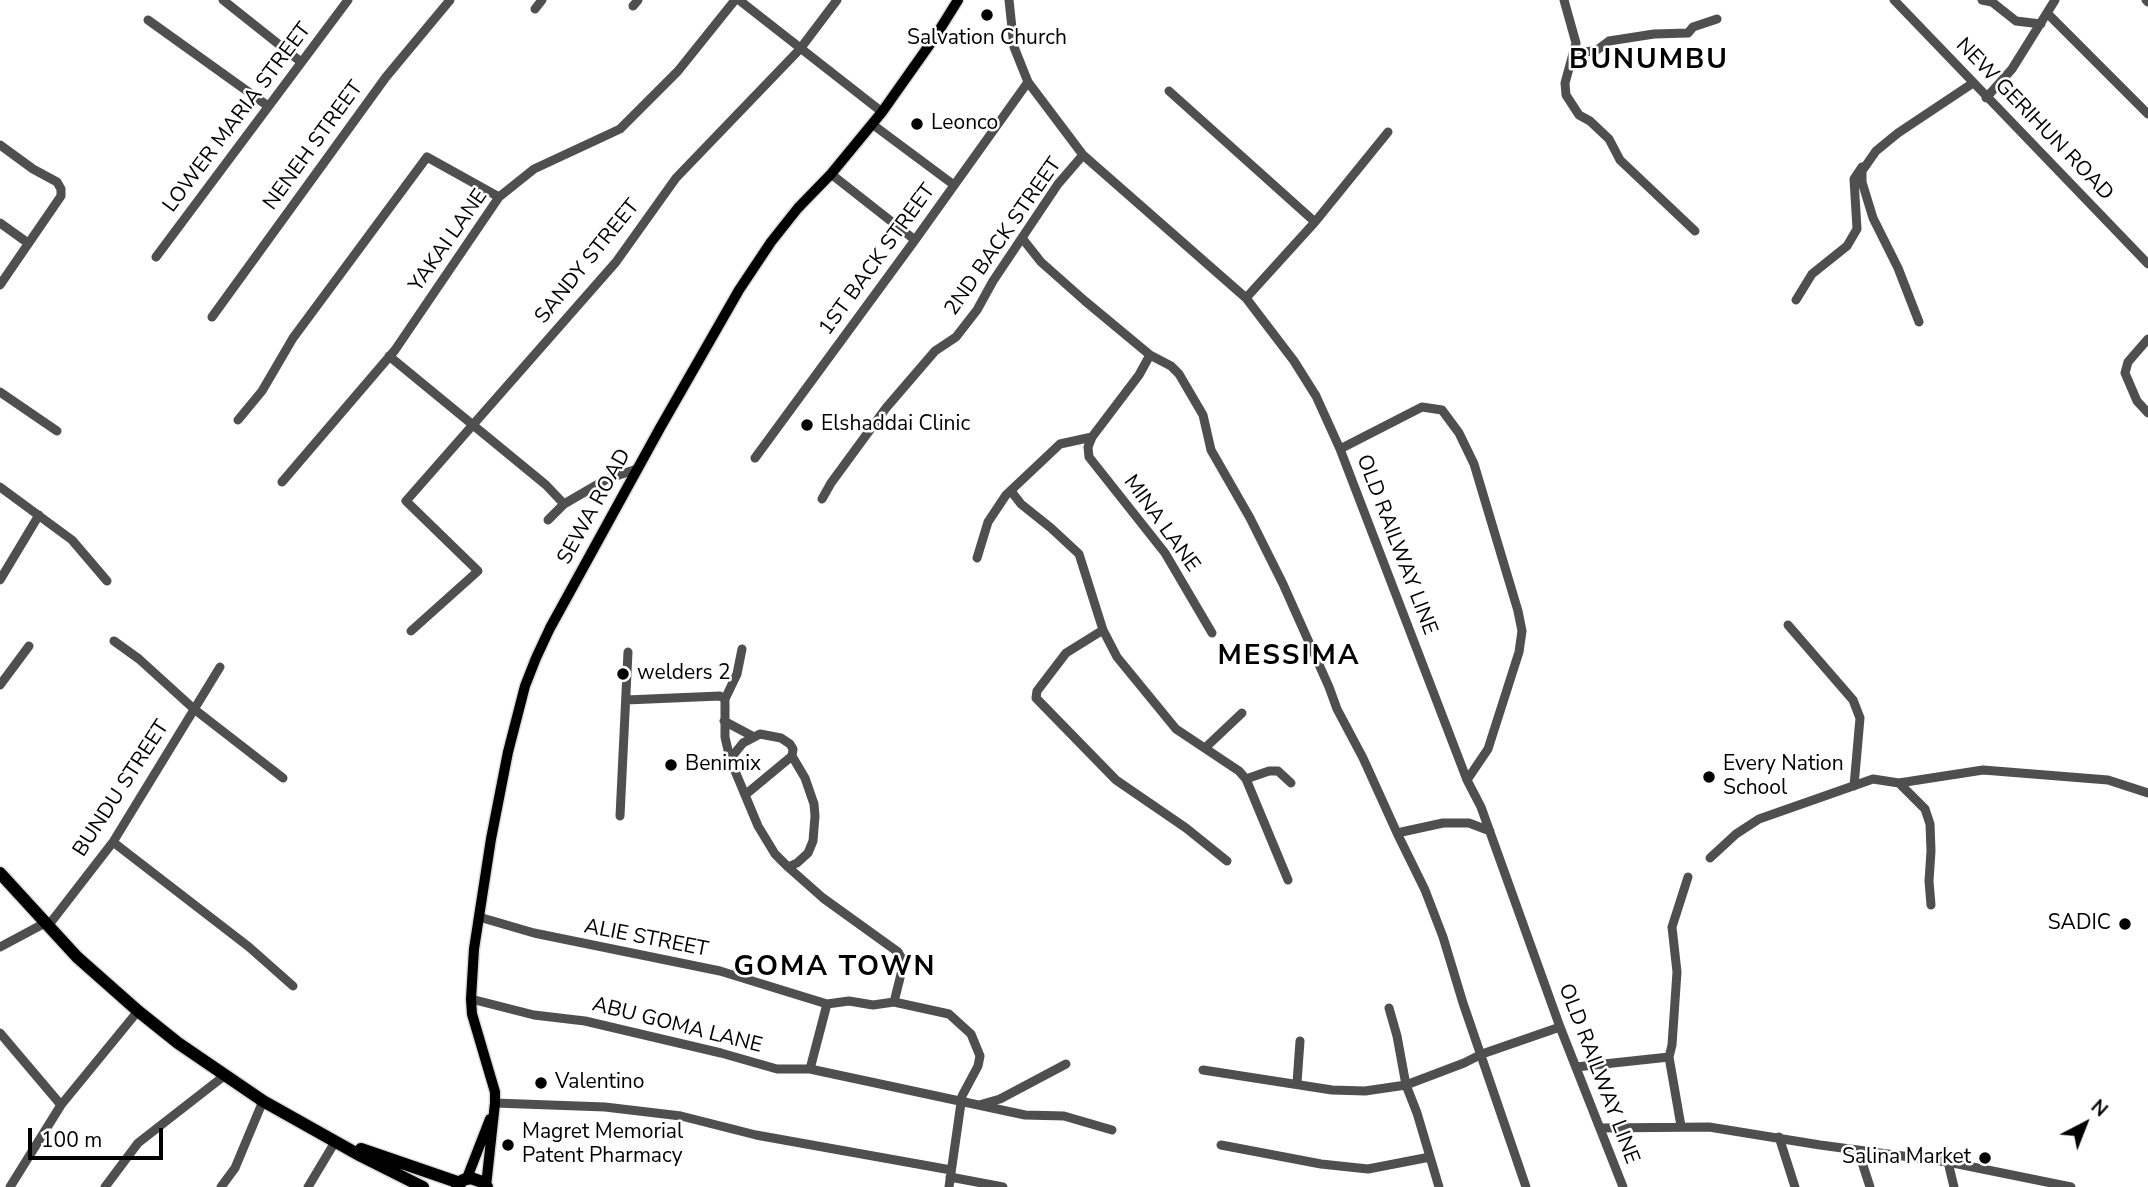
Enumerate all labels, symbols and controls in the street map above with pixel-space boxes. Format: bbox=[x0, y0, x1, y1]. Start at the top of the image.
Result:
marker: Salvation Church bbox=[979, 7, 995, 23]
street label: LOWER MARIA STREET bbox=[159, 18, 317, 218]
place label: Salvation Church bbox=[907, 26, 1067, 52]
street label: NEW GERIHUN ROAD bbox=[1950, 34, 2118, 206]
district label: BUNUMBU bbox=[1570, 44, 1728, 78]
street label: NENEH STREET bbox=[259, 77, 369, 215]
place label: Leonco bbox=[931, 111, 998, 137]
marker: Leonco bbox=[909, 116, 925, 132]
street label: 2ND BACK STREET bbox=[940, 153, 1068, 321]
street label: 1ST BACK STREET bbox=[815, 179, 941, 341]
street label: YAKAI LANE bbox=[405, 185, 493, 297]
street label: SANDY STREET bbox=[530, 195, 646, 329]
place label: Elshaddai Clinic bbox=[821, 412, 970, 438]
marker: Elshaddai Clinic bbox=[799, 417, 815, 433]
street label: SEWA ROAD bbox=[553, 445, 637, 569]
street label: OLD RAILWAY LINE bbox=[1350, 451, 1442, 639]
street label: MINA LANE bbox=[1117, 471, 1205, 577]
district label: MESSIMA bbox=[1218, 640, 1360, 674]
place label: welders 2 bbox=[637, 661, 731, 687]
marker: welders 2 bbox=[615, 666, 631, 682]
street label: BUNDU STREET bbox=[69, 716, 175, 862]
place label: Benimix bbox=[685, 752, 761, 778]
place label: Every Nation School bbox=[1723, 752, 1844, 802]
marker: Benimix bbox=[663, 757, 679, 773]
marker: Every Nation School bbox=[1701, 769, 1717, 785]
place label: SADIC bbox=[2048, 911, 2111, 937]
street label: ALIE STREET bbox=[582, 915, 710, 963]
marker: SADIC bbox=[2117, 916, 2133, 932]
district label: GOMA TOWN bbox=[735, 951, 935, 985]
street label: OLD RAILWAY LINE bbox=[1552, 980, 1644, 1168]
street label: ABU GOMA LANE bbox=[589, 993, 765, 1059]
place label: Valentino bbox=[555, 1070, 644, 1096]
marker: Valentino bbox=[533, 1075, 549, 1091]
north arrow bbox=[2050, 1089, 2120, 1159]
text: N bbox=[2085, 1094, 2113, 1123]
scale bar bbox=[32, 1114, 166, 1158]
place label: Magret Memorial Patent Pharmacy bbox=[522, 1120, 683, 1170]
text: 100 m bbox=[41, 1126, 102, 1154]
marker: Magret Memorial Patent Pharmacy bbox=[500, 1137, 516, 1153]
place label: Salina Market bbox=[1842, 1145, 1971, 1171]
marker: Salina Market bbox=[1977, 1150, 1993, 1166]

